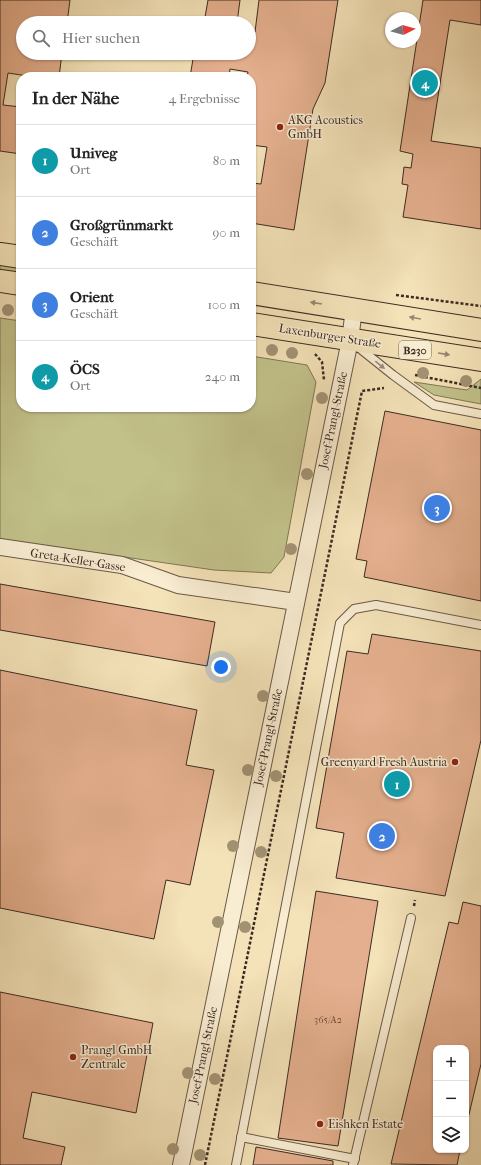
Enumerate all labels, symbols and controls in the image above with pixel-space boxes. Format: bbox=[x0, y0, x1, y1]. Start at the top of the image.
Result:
north arrow bbox=[385, 12, 421, 48]
search box bbox=[16, 16, 256, 60]
icon: search bbox=[30, 27, 52, 49]
text: Hier suchen bbox=[62, 29, 140, 47]
pin: 4 bbox=[412, 68, 438, 98]
text: In der Nähe bbox=[32, 88, 119, 108]
text: 4 Ergebnisse bbox=[169, 91, 240, 106]
place label: AKG Acoustics GmbH bbox=[287, 113, 363, 141]
marker: AKG Acoustics GmbH bbox=[275, 122, 285, 132]
text: Univeg bbox=[70, 144, 117, 162]
text: 1 bbox=[43, 153, 47, 168]
text: 80 m bbox=[213, 153, 240, 168]
text: Ort bbox=[70, 162, 91, 177]
text: Großgrünmarkt bbox=[70, 216, 173, 234]
text: 2 bbox=[42, 225, 48, 240]
text: 90 m bbox=[212, 225, 240, 240]
text: Geschäft bbox=[70, 234, 118, 249]
text: Orient bbox=[70, 288, 114, 306]
text: 3 bbox=[42, 297, 48, 312]
text: 100 m bbox=[207, 297, 240, 312]
one-way arrow bbox=[310, 300, 322, 306]
text: Geschäft bbox=[70, 306, 118, 321]
one-way arrow bbox=[409, 315, 421, 321]
street label: Laxenburger Straße bbox=[278, 321, 382, 351]
road number: B230 bbox=[399, 341, 431, 359]
one-way arrow bbox=[438, 351, 450, 357]
text: ÖCS bbox=[70, 360, 100, 378]
one-way arrow bbox=[375, 360, 385, 369]
text: 4 bbox=[41, 369, 49, 384]
text: 240 m bbox=[205, 369, 240, 384]
street label: Josef-Prangl-Straße bbox=[316, 370, 350, 471]
text: Ort bbox=[70, 378, 91, 393]
pin: 3 bbox=[424, 493, 450, 523]
street label: Greta-Keller-Gasse bbox=[29, 546, 127, 574]
your location bbox=[211, 657, 231, 677]
street label: Josef-Prangl-Straße bbox=[251, 687, 285, 788]
place label: Greenyard Fresh Austria bbox=[321, 755, 447, 769]
marker: Greenyard Fresh Austria bbox=[450, 757, 460, 767]
pin: 1 bbox=[384, 769, 410, 799]
pin: 2 bbox=[369, 821, 395, 851]
street label: Josef-Prangl-Straße bbox=[186, 1005, 220, 1106]
house number: 365/A2 bbox=[314, 1014, 342, 1026]
place label: Prangl GmbH Zentrale bbox=[81, 1043, 153, 1071]
map controls bbox=[433, 1045, 469, 1153]
button: + bbox=[433, 1045, 469, 1081]
marker: Prangl GmbH Zentrale bbox=[68, 1052, 78, 1062]
button: − bbox=[433, 1081, 469, 1117]
place label: Eishken Estate bbox=[328, 1117, 403, 1131]
button: layers bbox=[433, 1117, 469, 1153]
marker: Eishken Estate bbox=[315, 1119, 325, 1129]

